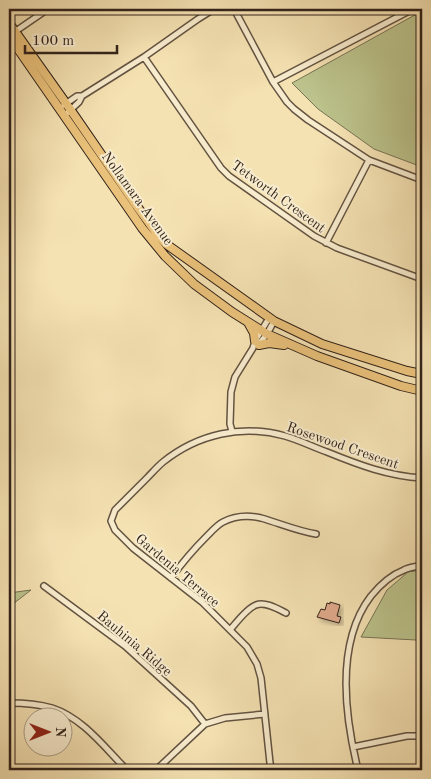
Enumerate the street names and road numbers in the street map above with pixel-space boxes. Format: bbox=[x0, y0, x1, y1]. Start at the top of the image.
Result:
street label: Nollamara Avenue bbox=[99, 149, 176, 248]
street label: Tetworth Crescent bbox=[229, 158, 328, 236]
street label: Rosewood Crescent bbox=[285, 420, 401, 472]
street label: Gardenia Terrace bbox=[133, 532, 222, 610]
street label: Bauhinia Ridge bbox=[94, 609, 174, 679]

